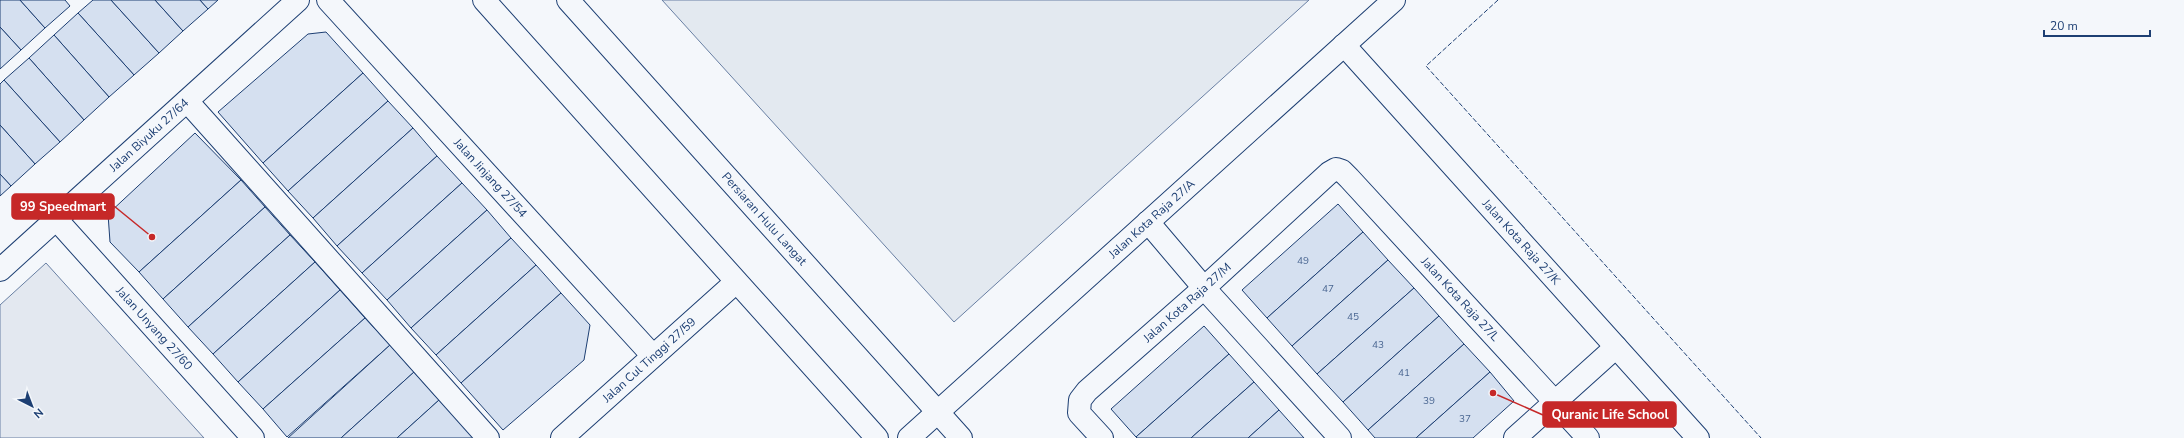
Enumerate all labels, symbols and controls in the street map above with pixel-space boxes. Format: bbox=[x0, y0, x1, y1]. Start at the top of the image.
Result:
scale bar bbox=[2044, 12, 2150, 38]
text: 20 m bbox=[2050, 18, 2078, 34]
street label: Jalan Biyuku 27/64 bbox=[105, 95, 192, 176]
street label: Jalan Jinjang 27/54 bbox=[450, 134, 531, 221]
street label: Persiaran Hulu Langat bbox=[718, 169, 811, 269]
street label: Jalan Kota Raja 27/A bbox=[1104, 176, 1198, 263]
callout: 99 Speedmart bbox=[12, 194, 114, 219]
street label: Jalan Kota Raja 27/K bbox=[1478, 195, 1564, 288]
text: 99 Speedmart bbox=[20, 198, 107, 216]
street label: Jalan Kota Raja 27/L bbox=[1417, 253, 1503, 345]
house number: 49 bbox=[1297, 254, 1309, 268]
street label: Jalan Kota Raja 27/M bbox=[1139, 259, 1234, 347]
street label: Jalan Unyang 27/60 bbox=[112, 282, 196, 374]
house number: 47 bbox=[1322, 282, 1334, 296]
house number: 45 bbox=[1347, 310, 1359, 324]
street label: Jalan Cul Tinggi 27/59 bbox=[598, 314, 699, 407]
house number: 43 bbox=[1372, 338, 1384, 352]
house number: 41 bbox=[1398, 366, 1410, 380]
north arrow bbox=[12, 386, 52, 426]
house number: 39 bbox=[1423, 394, 1435, 408]
callout: Quranic Life School bbox=[1543, 402, 1676, 427]
text: N bbox=[30, 405, 46, 421]
text: Quranic Life School bbox=[1551, 406, 1669, 424]
house number: 37 bbox=[1459, 412, 1471, 426]

